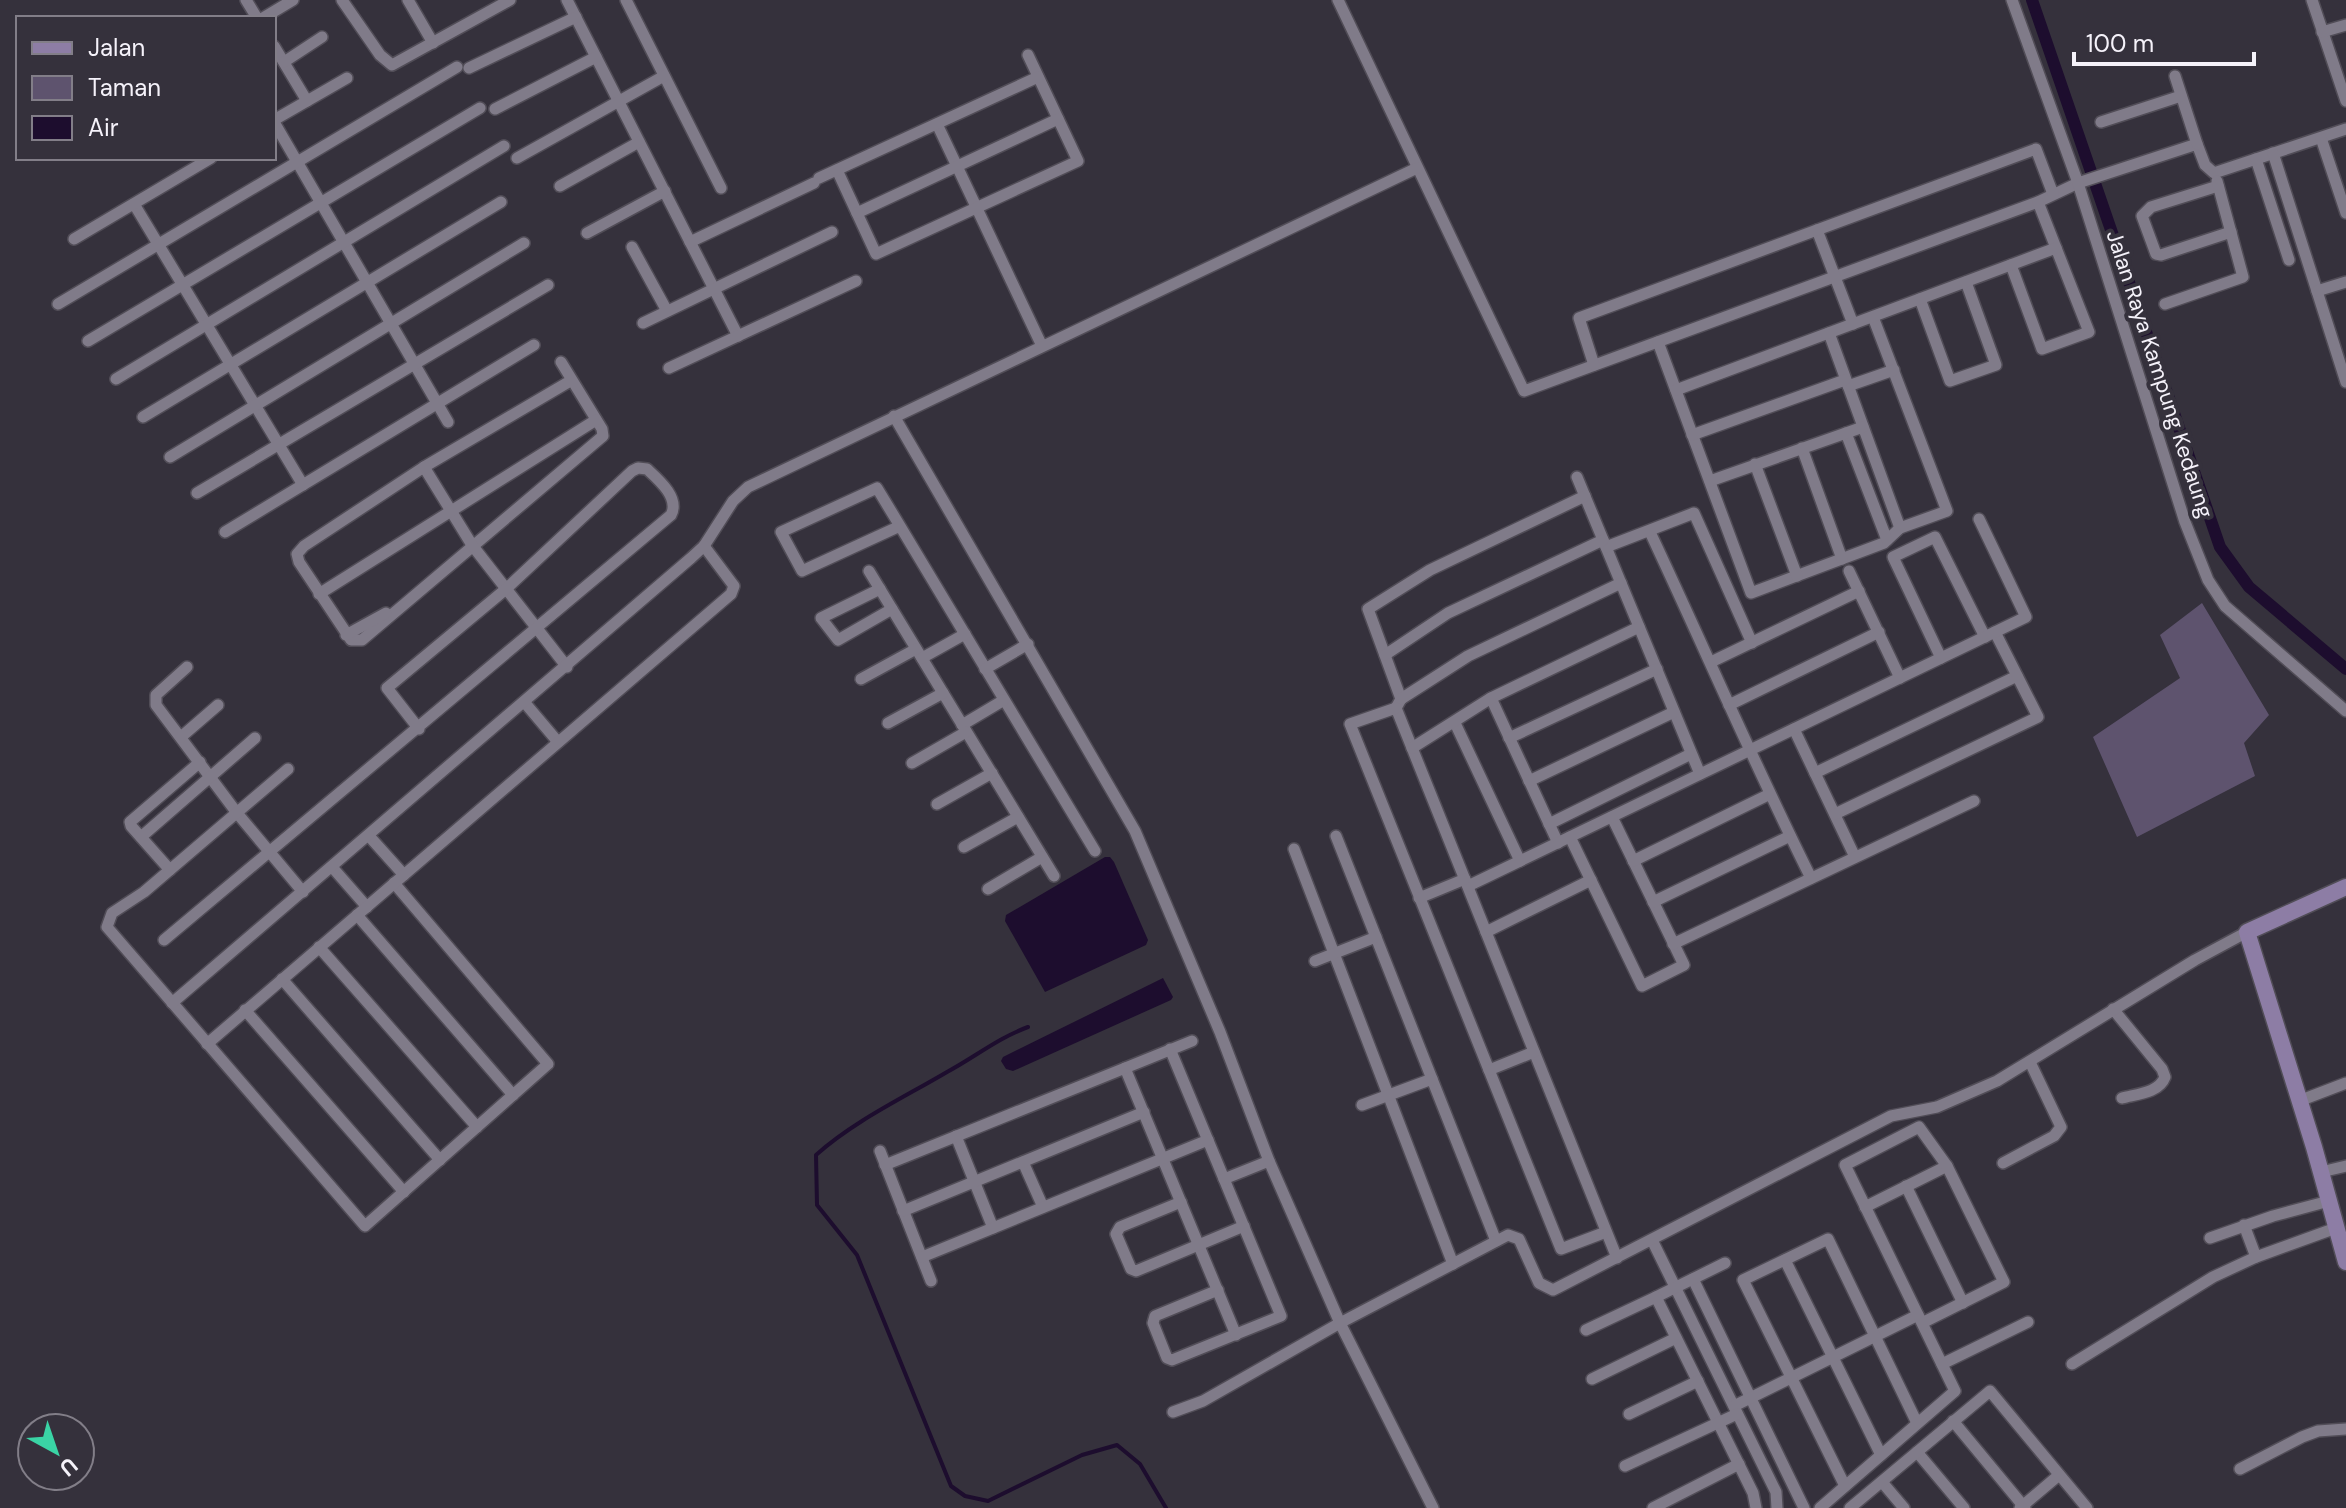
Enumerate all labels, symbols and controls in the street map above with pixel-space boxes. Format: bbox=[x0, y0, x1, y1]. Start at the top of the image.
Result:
legend bbox=[16, 16, 276, 160]
scale bar bbox=[2074, 16, 2254, 66]
text: 100 m bbox=[2086, 28, 2154, 59]
text: Jalan bbox=[88, 32, 145, 63]
text: Taman bbox=[88, 72, 161, 103]
text: Air bbox=[88, 112, 119, 143]
street label: Jalan Raya Kampung Kedaung bbox=[2100, 226, 2220, 522]
north arrow bbox=[16, 1412, 96, 1492]
text: U bbox=[53, 1451, 84, 1483]

